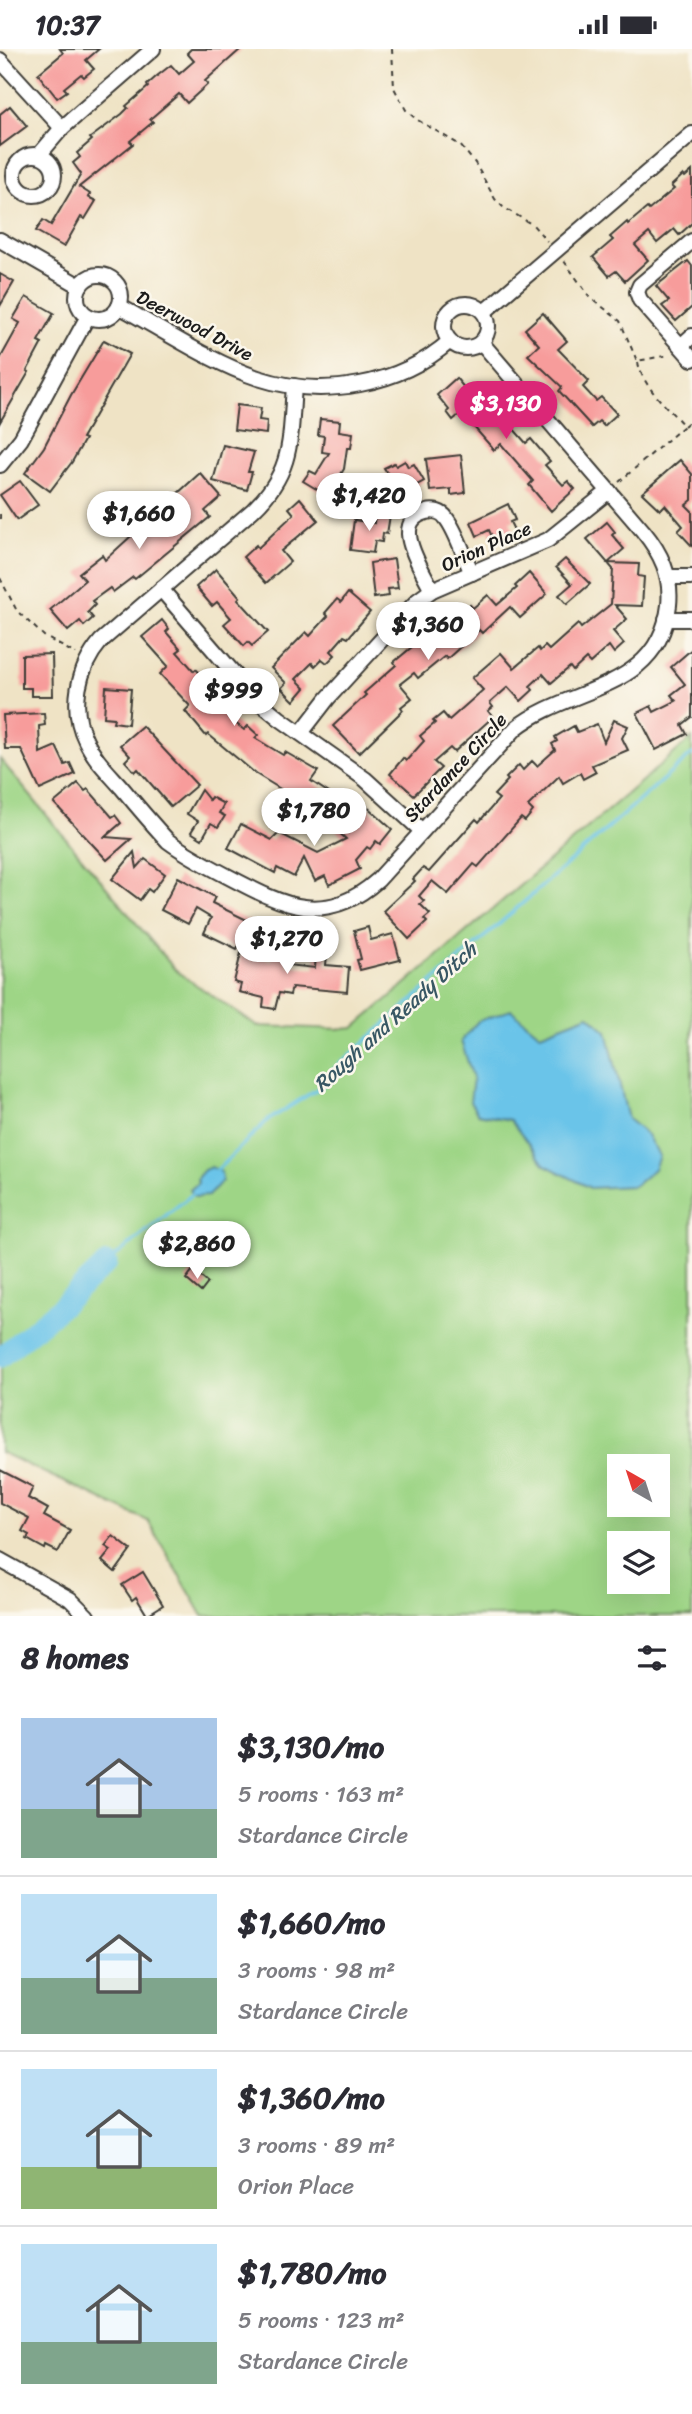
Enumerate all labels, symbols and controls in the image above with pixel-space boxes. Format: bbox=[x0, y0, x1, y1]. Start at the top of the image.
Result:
text: 10:37 bbox=[35, 2, 100, 48]
street label: Deerwood Drive bbox=[130, 281, 259, 370]
pin: $3,130 bbox=[449, 381, 563, 441]
text: $3,130 bbox=[470, 383, 542, 424]
pin: $1,420 bbox=[312, 473, 426, 533]
text: $1,420 bbox=[332, 475, 406, 516]
pin: $1,660 bbox=[82, 491, 196, 551]
text: $1,660 bbox=[103, 493, 175, 534]
street label: Orion Place bbox=[436, 512, 537, 581]
pin: $1,360 bbox=[371, 603, 485, 662]
text: $1,360 bbox=[392, 604, 464, 645]
pin: $999 bbox=[193, 669, 275, 728]
text: $999 bbox=[205, 670, 263, 711]
street label: Stardance Circle bbox=[395, 705, 515, 830]
pin: $1,780 bbox=[257, 789, 371, 848]
text: $1,780 bbox=[277, 790, 351, 831]
pin: $1,270 bbox=[230, 916, 344, 976]
text: $1,270 bbox=[251, 918, 323, 959]
water label: Rough and Ready Ditch bbox=[304, 931, 487, 1102]
pin: $2,860 bbox=[140, 1221, 254, 1281]
text: $2,860 bbox=[159, 1223, 235, 1264]
north arrow bbox=[607, 1454, 670, 1517]
map controls bbox=[607, 1454, 670, 1594]
button: layers bbox=[607, 1531, 670, 1594]
text: 8 homes bbox=[21, 1631, 129, 1685]
icon: filters bbox=[633, 1639, 671, 1677]
text: $3,130/mo bbox=[238, 1720, 384, 1774]
icon: home bbox=[77, 1746, 161, 1830]
text: 5 rooms · 163 m² bbox=[238, 1774, 404, 1815]
text: Stardance Circle bbox=[238, 1815, 408, 1856]
text: $1,660/mo bbox=[238, 1896, 385, 1950]
icon: home bbox=[77, 1922, 161, 2006]
text: 3 rooms · 98 m² bbox=[238, 1950, 395, 1991]
text: Stardance Circle bbox=[238, 1991, 408, 2032]
text: $1,360/mo bbox=[238, 2071, 385, 2125]
icon: home bbox=[77, 2097, 161, 2181]
text: 3 rooms · 89 m² bbox=[238, 2125, 395, 2166]
text: Orion Place bbox=[238, 2166, 354, 2207]
text: $1,780/mo bbox=[238, 2246, 386, 2300]
icon: home bbox=[77, 2272, 161, 2356]
text: 5 rooms · 123 m² bbox=[238, 2300, 405, 2341]
text: Stardance Circle bbox=[238, 2341, 408, 2382]

